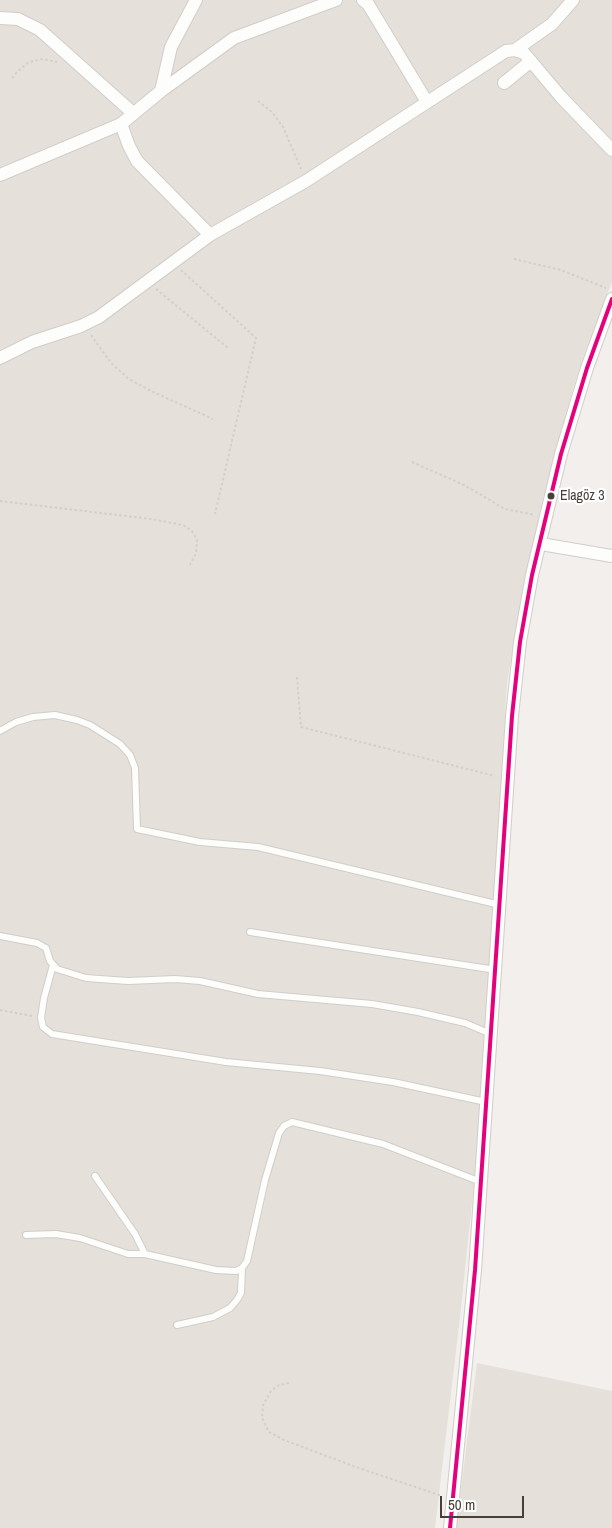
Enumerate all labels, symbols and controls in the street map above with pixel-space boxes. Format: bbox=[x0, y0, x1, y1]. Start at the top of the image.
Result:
place label: Elagöz 3 bbox=[560, 488, 605, 504]
marker: Elagöz 3 bbox=[546, 491, 556, 501]
scale bar bbox=[442, 1486, 526, 1518]
text: 50 m bbox=[448, 1494, 475, 1515]

